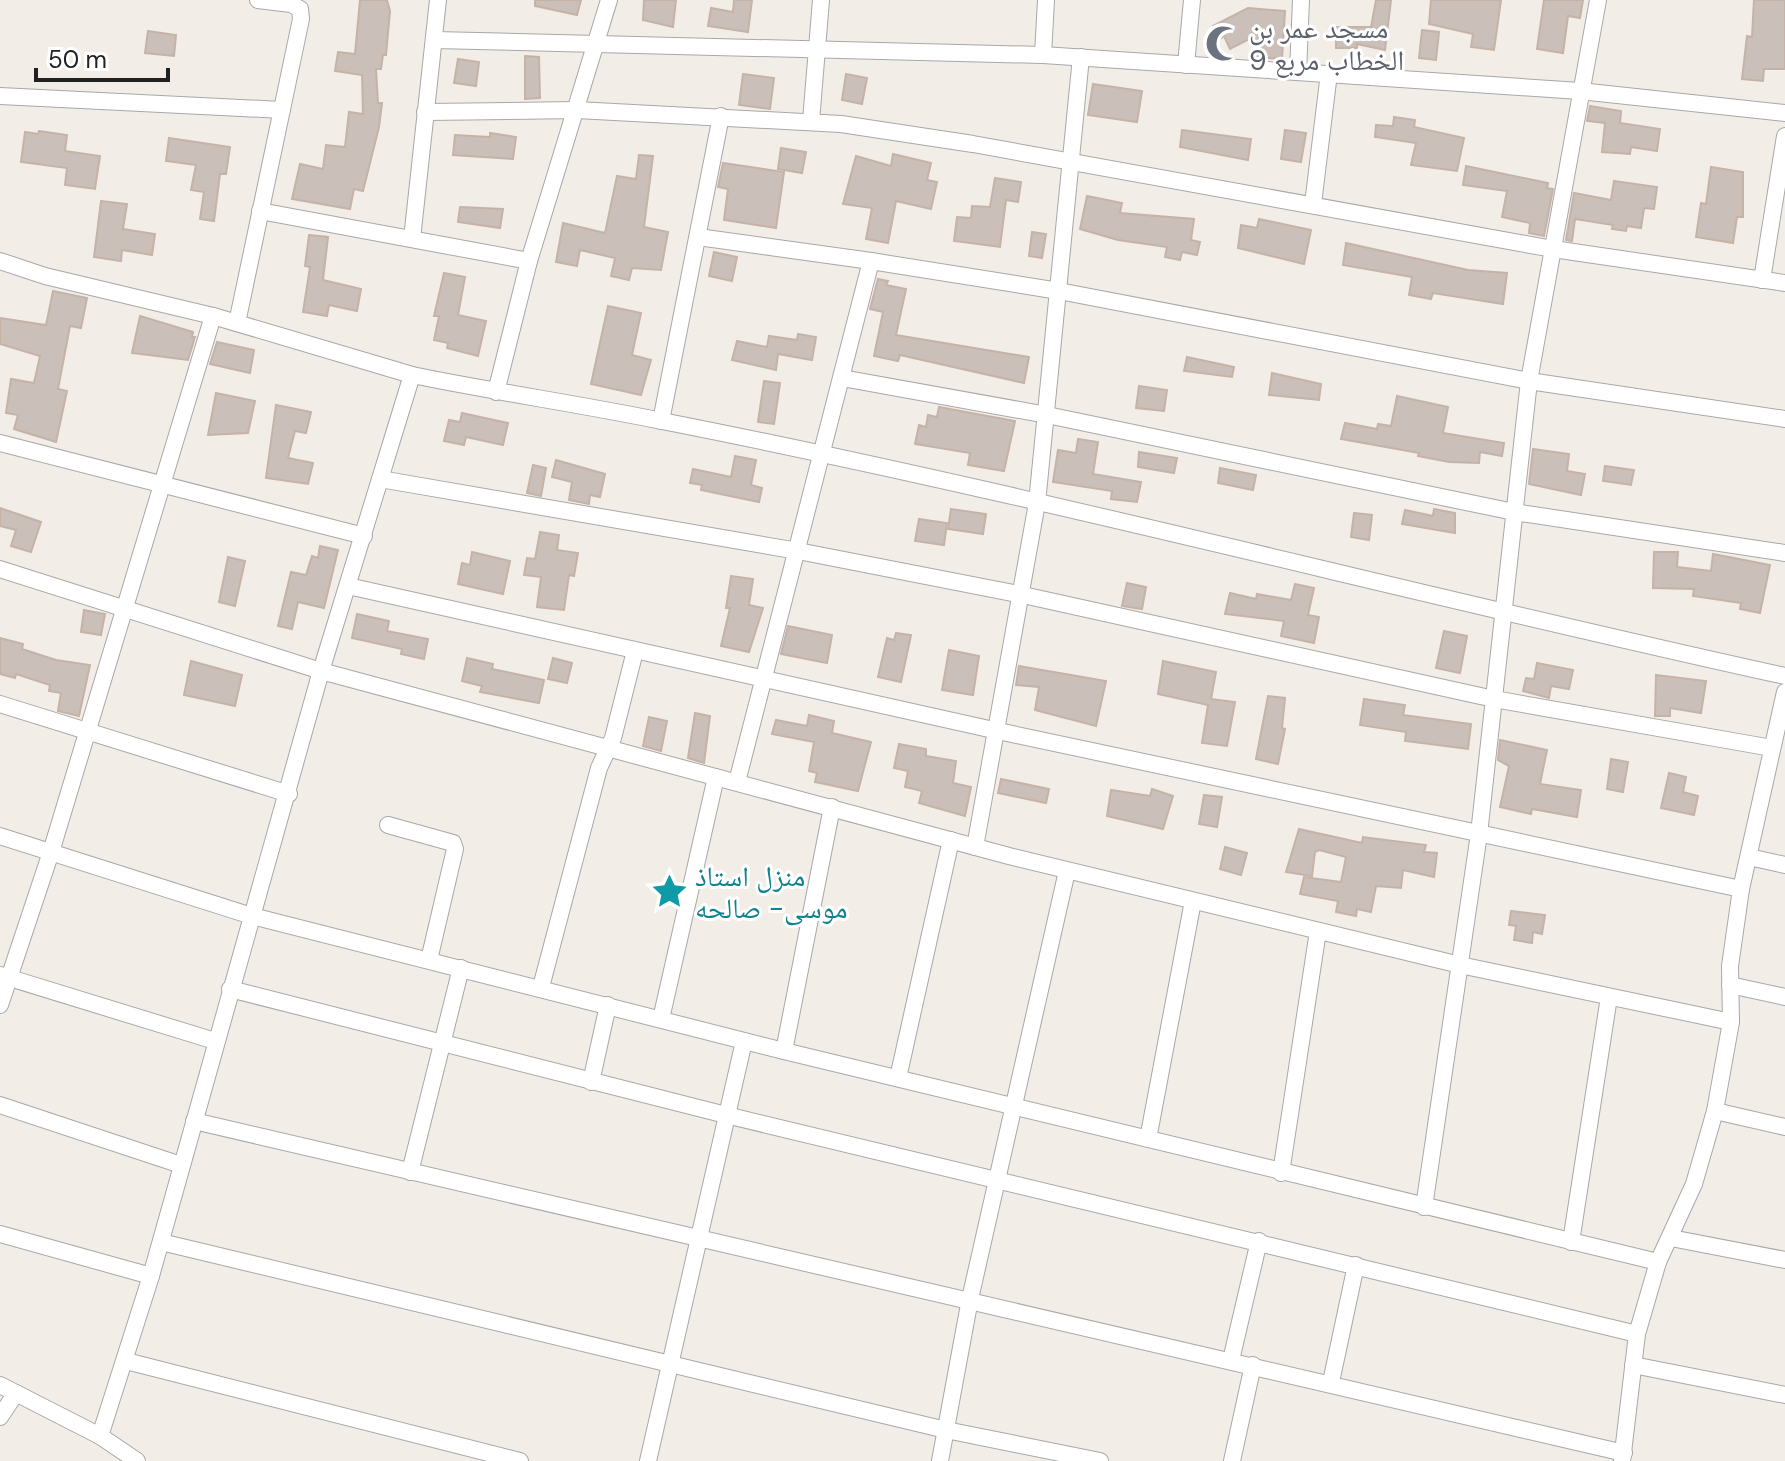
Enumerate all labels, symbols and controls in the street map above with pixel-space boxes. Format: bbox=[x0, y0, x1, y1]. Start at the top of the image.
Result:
place label: مسجد عمر بن الخطاب مربع 9 bbox=[1249, 10, 1404, 79]
mosque icon: مسجد عمر بن الخطاب مربع 9 bbox=[1204, 25, 1242, 63]
scale bar bbox=[36, 32, 168, 82]
text: 50 m bbox=[48, 44, 107, 75]
place label: منزل استاذ موسى- صالحه bbox=[695, 858, 847, 927]
place icon: منزل استاذ موسى- صالحه bbox=[650, 873, 688, 911]

